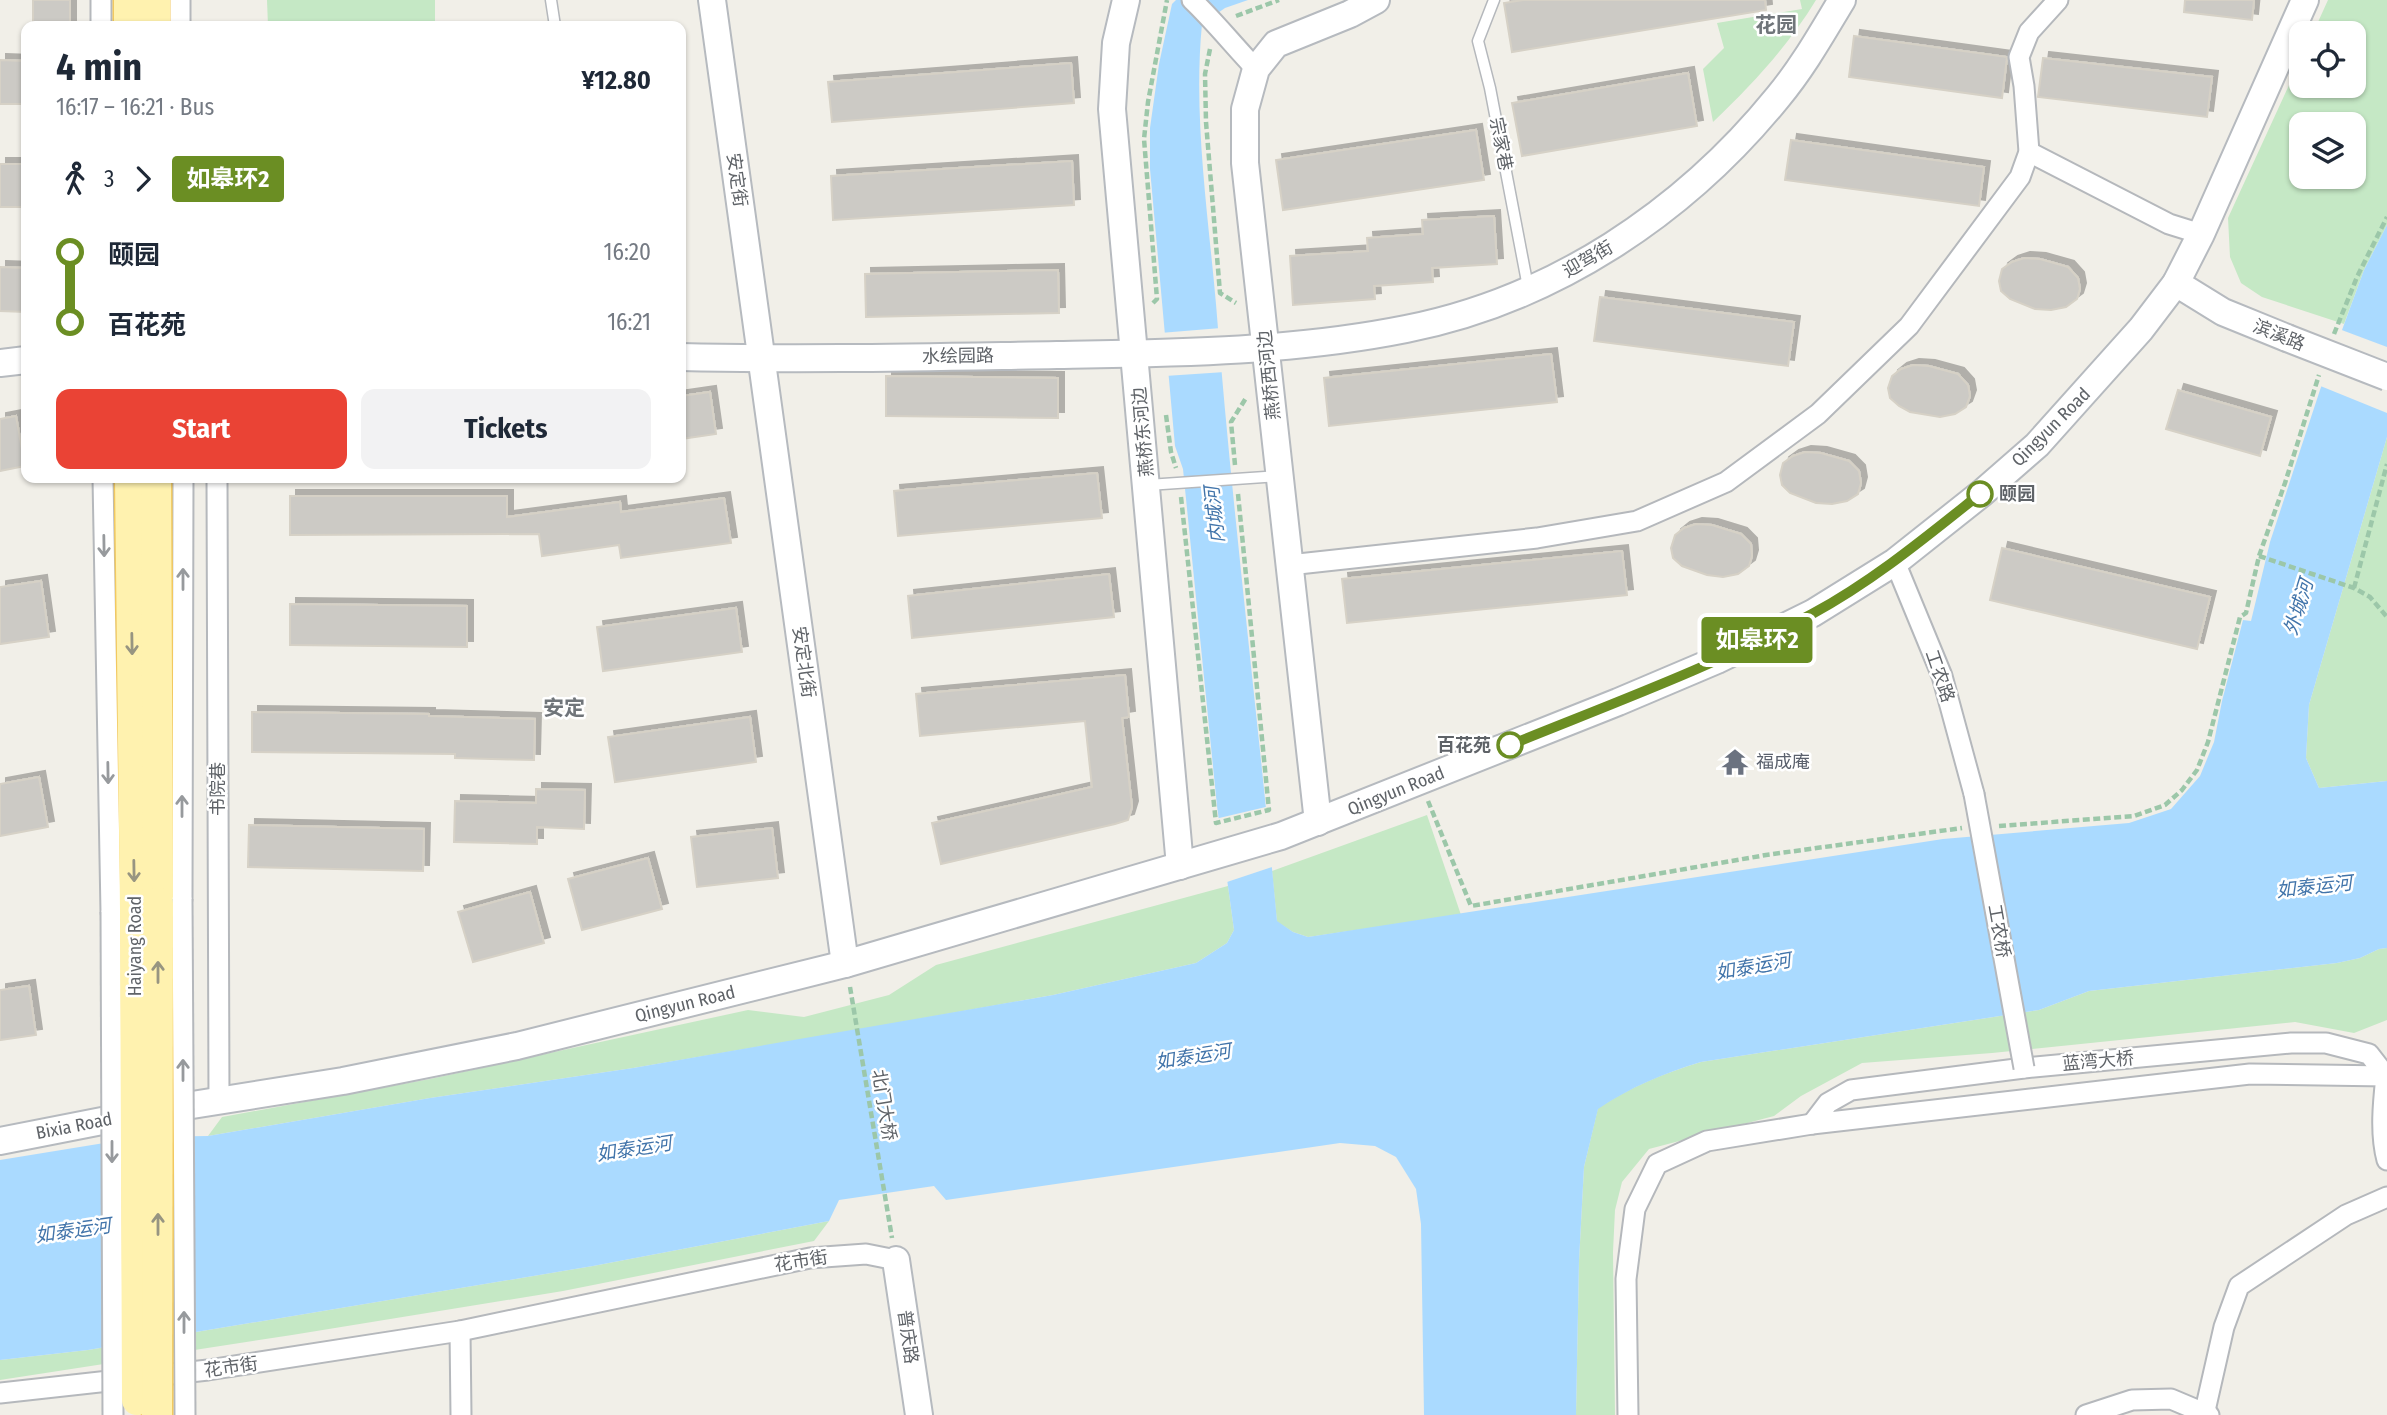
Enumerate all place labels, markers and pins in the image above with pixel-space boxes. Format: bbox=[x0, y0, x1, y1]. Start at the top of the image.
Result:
marker: 颐园 bbox=[1967, 481, 1993, 507]
place label: 颐园 bbox=[1999, 483, 2035, 505]
marker: 百花苑 bbox=[1497, 732, 1523, 758]
place label: 百花苑 bbox=[1437, 734, 1491, 756]
temple icon: 福成庵 bbox=[1720, 747, 1750, 777]
place label: 福成庵 bbox=[1756, 751, 1810, 773]

